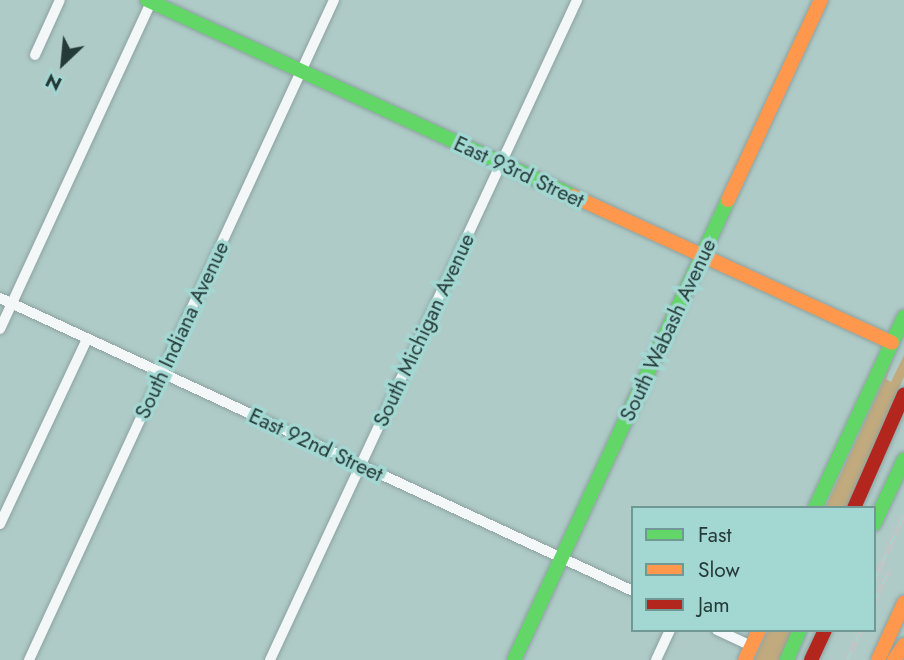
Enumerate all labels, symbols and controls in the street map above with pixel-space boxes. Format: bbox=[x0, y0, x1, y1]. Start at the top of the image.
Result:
north arrow bbox=[28, 28, 98, 98]
text: N bbox=[41, 67, 66, 98]
street label: East 93rd Street bbox=[450, 131, 588, 213]
street label: South Michigan Avenue bbox=[368, 229, 480, 431]
street label: South Wabash Avenue bbox=[615, 235, 721, 425]
street label: South Indiana Avenue bbox=[130, 237, 234, 423]
street label: East 92nd Street bbox=[245, 403, 387, 487]
legend bbox=[631, 506, 876, 632]
text: Fast bbox=[698, 520, 731, 550]
text: Slow bbox=[698, 555, 740, 585]
text: Jam bbox=[698, 590, 730, 620]

